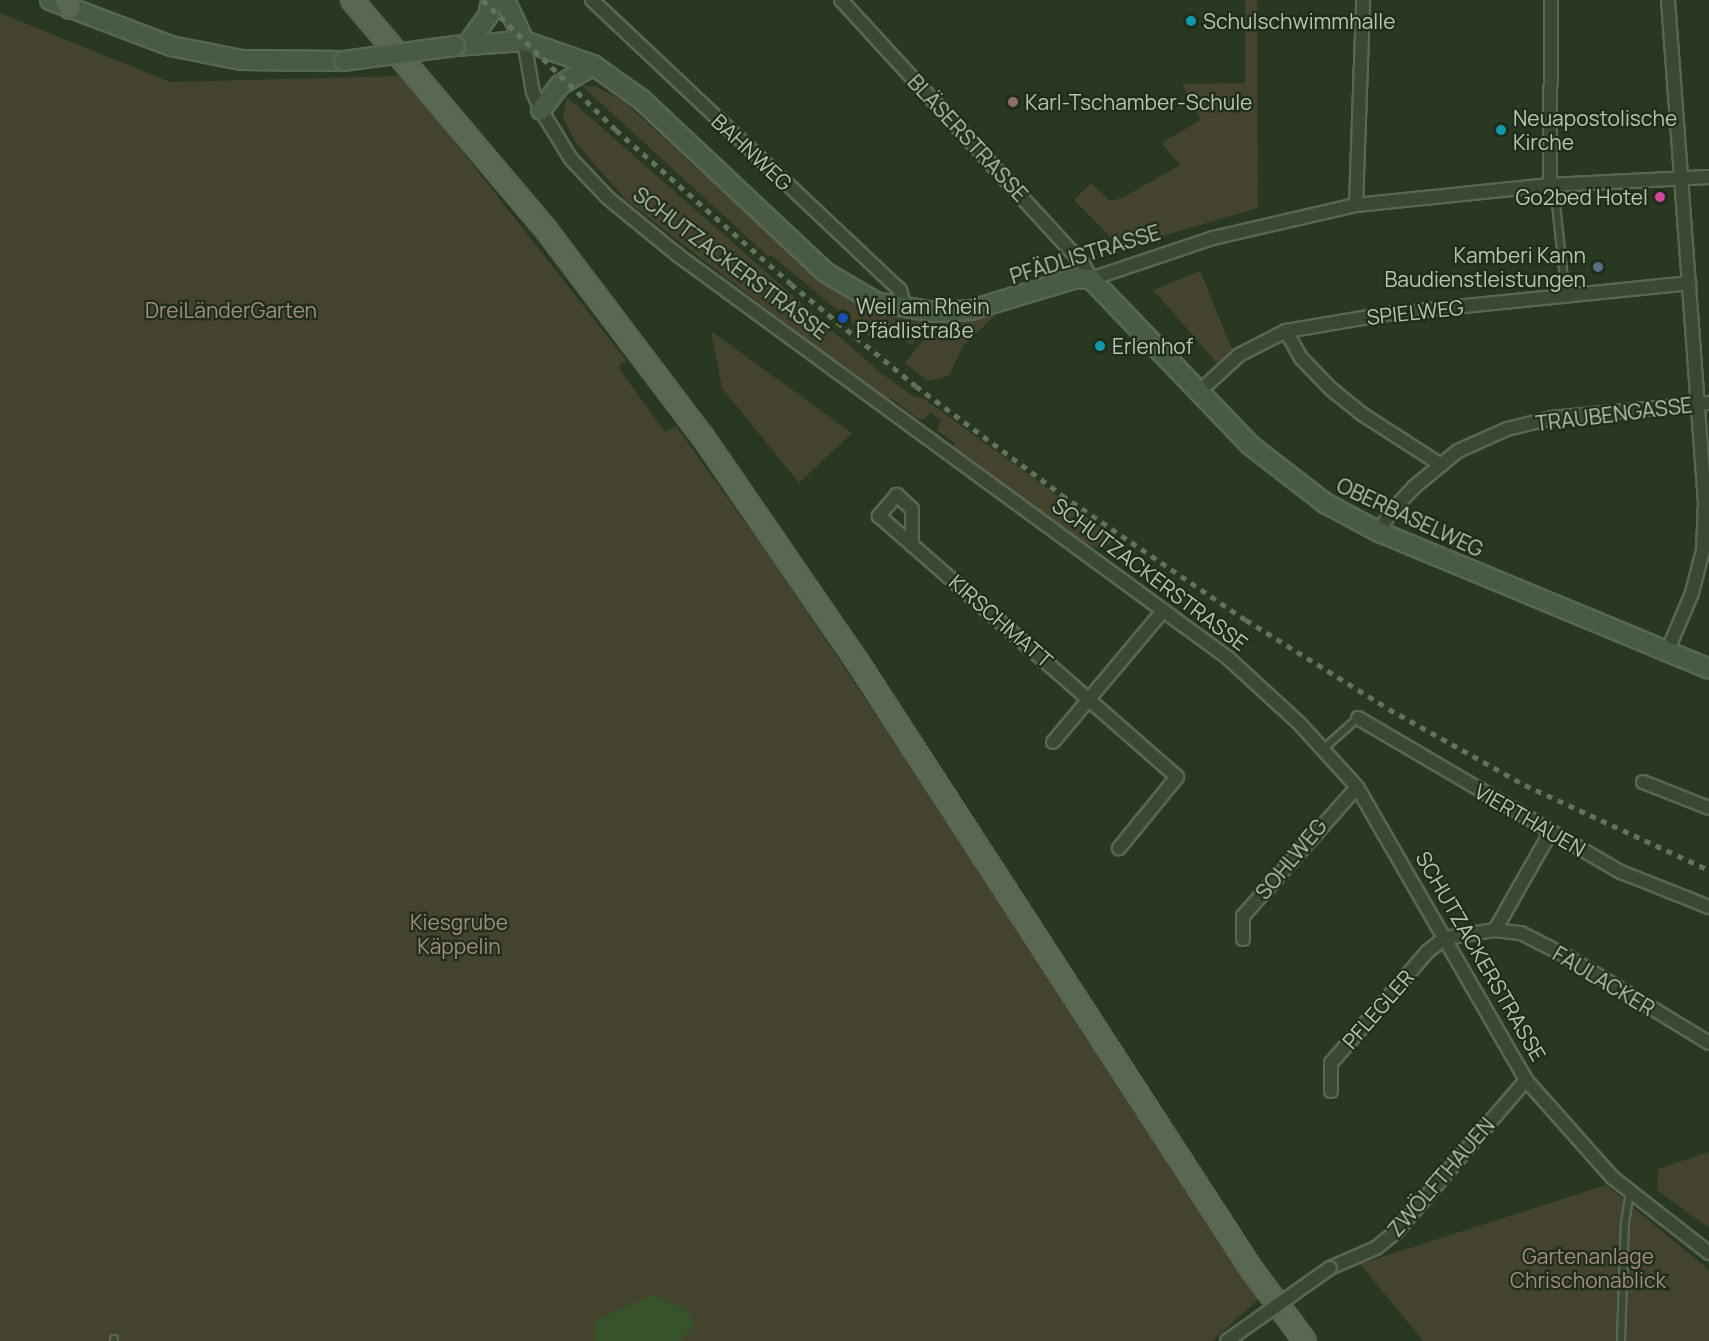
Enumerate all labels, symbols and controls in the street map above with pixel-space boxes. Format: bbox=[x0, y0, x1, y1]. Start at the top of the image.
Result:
place label: Schulschwimmhalle bbox=[1203, 8, 1395, 34]
marker: Schulschwimmhalle bbox=[1184, 14, 1198, 28]
street label: BLÄSERSTRASSE bbox=[903, 69, 1033, 207]
place label: Karl-Tschamber-Schule bbox=[1025, 89, 1252, 115]
marker: Karl-Tschamber-Schule bbox=[1006, 95, 1020, 109]
place label: Neuapostolische Kirche bbox=[1513, 105, 1677, 155]
street label: BAHNWEG bbox=[707, 108, 797, 196]
marker: Neuapostolische Kirche bbox=[1494, 123, 1508, 137]
street label: SCHUTZACKERSTRASSE bbox=[628, 181, 834, 345]
place label: Go2bed Hotel bbox=[1515, 184, 1648, 210]
marker: Go2bed Hotel bbox=[1653, 190, 1667, 204]
street label: PFÄDLISTRASSE bbox=[1007, 219, 1163, 289]
place label: Kamberi Kann Baudienstleistungen bbox=[1384, 242, 1586, 292]
marker: Kamberi Kann Baudienstleistungen bbox=[1591, 260, 1605, 274]
place label: Weil am Rhein Pfädlistraße bbox=[856, 293, 990, 343]
street label: SPIELWEG bbox=[1365, 294, 1465, 330]
park label: DreiLänderGarten bbox=[145, 297, 317, 323]
marker: Weil am Rhein Pfädlistraße bbox=[834, 309, 852, 327]
place label: Erlenhof bbox=[1112, 333, 1193, 359]
marker: Erlenhof bbox=[1093, 339, 1107, 353]
street label: TRAUBENGASSE bbox=[1534, 392, 1694, 436]
street label: OBERBASELWEG bbox=[1333, 472, 1487, 562]
street label: SCHUTZACKERSTRASSE bbox=[1047, 492, 1253, 656]
street label: KIRSCHMATT bbox=[944, 569, 1058, 673]
street label: VIERTHAUEN bbox=[1470, 778, 1590, 862]
street label: SOHLWEG bbox=[1250, 814, 1332, 904]
street label: SCHUTZACKERSTRASSE bbox=[1411, 847, 1551, 1065]
park label: Kiesgrube Käppelin bbox=[410, 909, 508, 959]
street label: FAULACKER bbox=[1549, 941, 1659, 1021]
street label: PFLEGLER bbox=[1337, 964, 1419, 1054]
street label: ZWÖLFTHAUEN bbox=[1382, 1112, 1500, 1242]
park label: Gartenanlage Chrischonablick bbox=[1510, 1243, 1666, 1293]

